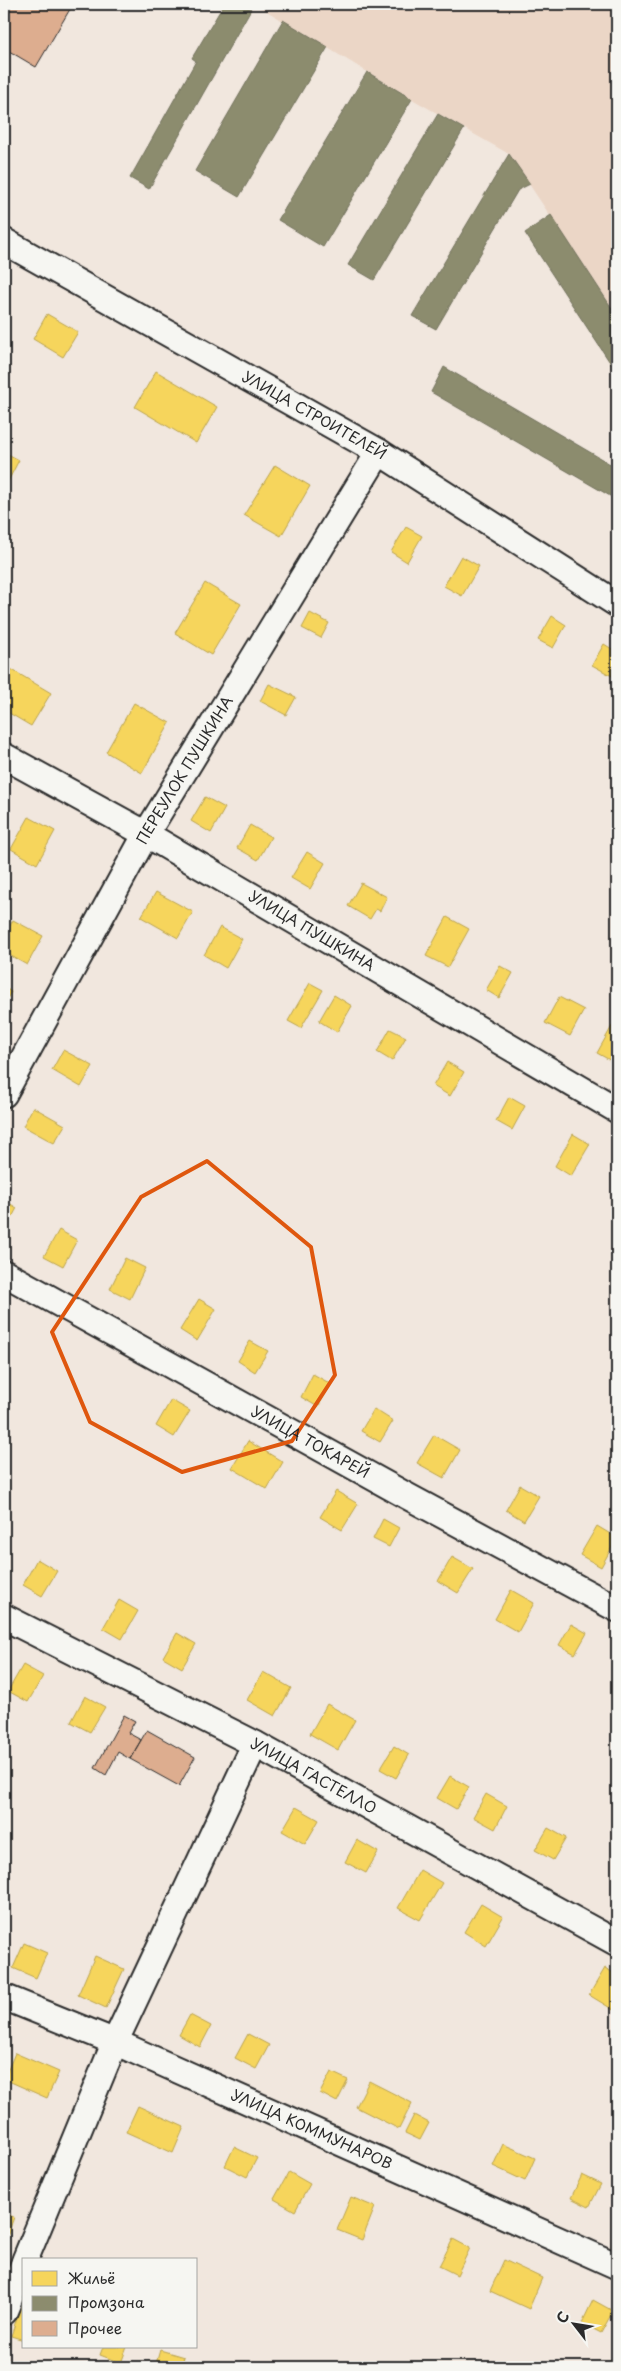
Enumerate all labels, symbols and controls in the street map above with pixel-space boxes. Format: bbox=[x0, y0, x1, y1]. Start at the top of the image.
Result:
street label: УЛИЦА СТРОИТЕЛЕЙ bbox=[238, 364, 392, 464]
street label: ПЕРЕУЛОК ПУШКИНА bbox=[130, 691, 238, 848]
street label: УЛИЦА ПУШКИНА bbox=[245, 884, 380, 976]
street label: УЛИЦА ТОКАРЕЙ bbox=[248, 1399, 374, 1483]
street label: УЛИЦА ГАСТЕЛЛО bbox=[247, 1731, 381, 1819]
street label: УЛИЦА КОММУНАРОВ bbox=[228, 2082, 396, 2174]
legend bbox=[22, 2258, 198, 2348]
text: Жильё bbox=[67, 2266, 115, 2289]
text: Промзона bbox=[68, 2290, 145, 2313]
north arrow bbox=[548, 2298, 598, 2348]
text: С bbox=[551, 2307, 574, 2327]
text: Прочее bbox=[68, 2316, 122, 2339]

